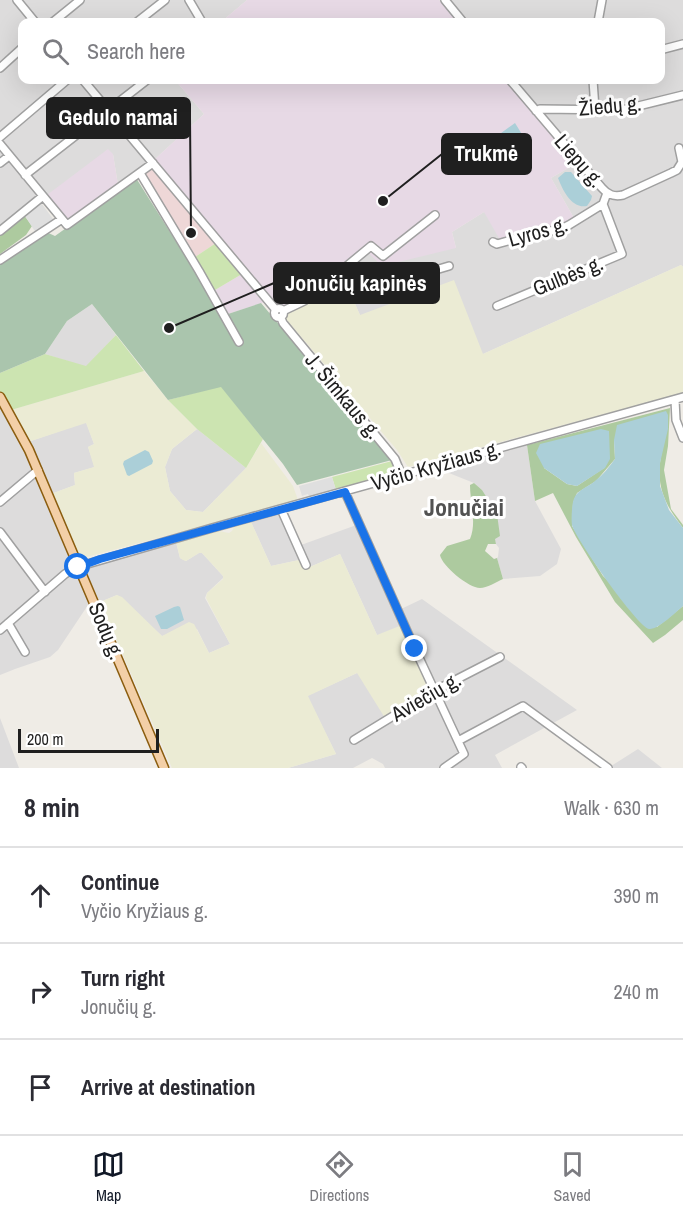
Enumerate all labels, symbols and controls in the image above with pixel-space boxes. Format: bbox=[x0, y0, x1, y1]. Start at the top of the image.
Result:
search box bbox=[18, 18, 665, 84]
icon: search bbox=[39, 35, 72, 68]
text: Search here bbox=[87, 36, 185, 66]
street label: Žiedų g. bbox=[577, 88, 643, 123]
callout: Gedulo namai bbox=[47, 98, 190, 138]
text: Gedulo namai bbox=[58, 102, 178, 132]
street label: Liepų g. bbox=[548, 128, 611, 194]
callout: Trukmė bbox=[442, 134, 531, 174]
text: Trukmė bbox=[454, 138, 518, 168]
street label: Lyros g. bbox=[505, 209, 571, 254]
street label: Gulbės g. bbox=[528, 248, 607, 303]
callout: Jonučių kapinės bbox=[274, 263, 439, 303]
text: Jonučių kapinės bbox=[285, 268, 427, 298]
street label: J. Šimkaus g. bbox=[299, 346, 388, 445]
street label: Vyčio Kryžiaus g. bbox=[368, 433, 504, 498]
district label: Jonučiai bbox=[424, 491, 504, 523]
route start bbox=[64, 553, 90, 579]
street label: Sodų g. bbox=[82, 598, 131, 664]
route end bbox=[401, 635, 427, 661]
street label: Aviečių g. bbox=[385, 665, 466, 729]
scale bar bbox=[18, 726, 159, 754]
text: 200 m bbox=[27, 728, 63, 750]
text: 8 min bbox=[24, 790, 80, 825]
text: Walk · 630 m bbox=[564, 794, 659, 821]
text: Continue bbox=[81, 867, 159, 897]
icon: ahead bbox=[24, 879, 57, 912]
text: 390 m bbox=[613, 882, 659, 909]
text: Vyčio Kryžiaus g. bbox=[81, 897, 208, 924]
text: Turn right bbox=[81, 963, 165, 993]
icon: right bbox=[24, 975, 57, 1008]
text: 240 m bbox=[613, 978, 659, 1005]
text: Jonučių g. bbox=[81, 993, 157, 1020]
icon: arrive bbox=[24, 1071, 57, 1104]
text: Arrive at destination bbox=[81, 1072, 255, 1102]
tab: Map bbox=[92, 1148, 125, 1206]
tab: Directions bbox=[309, 1148, 369, 1206]
tab: Saved bbox=[554, 1148, 591, 1206]

